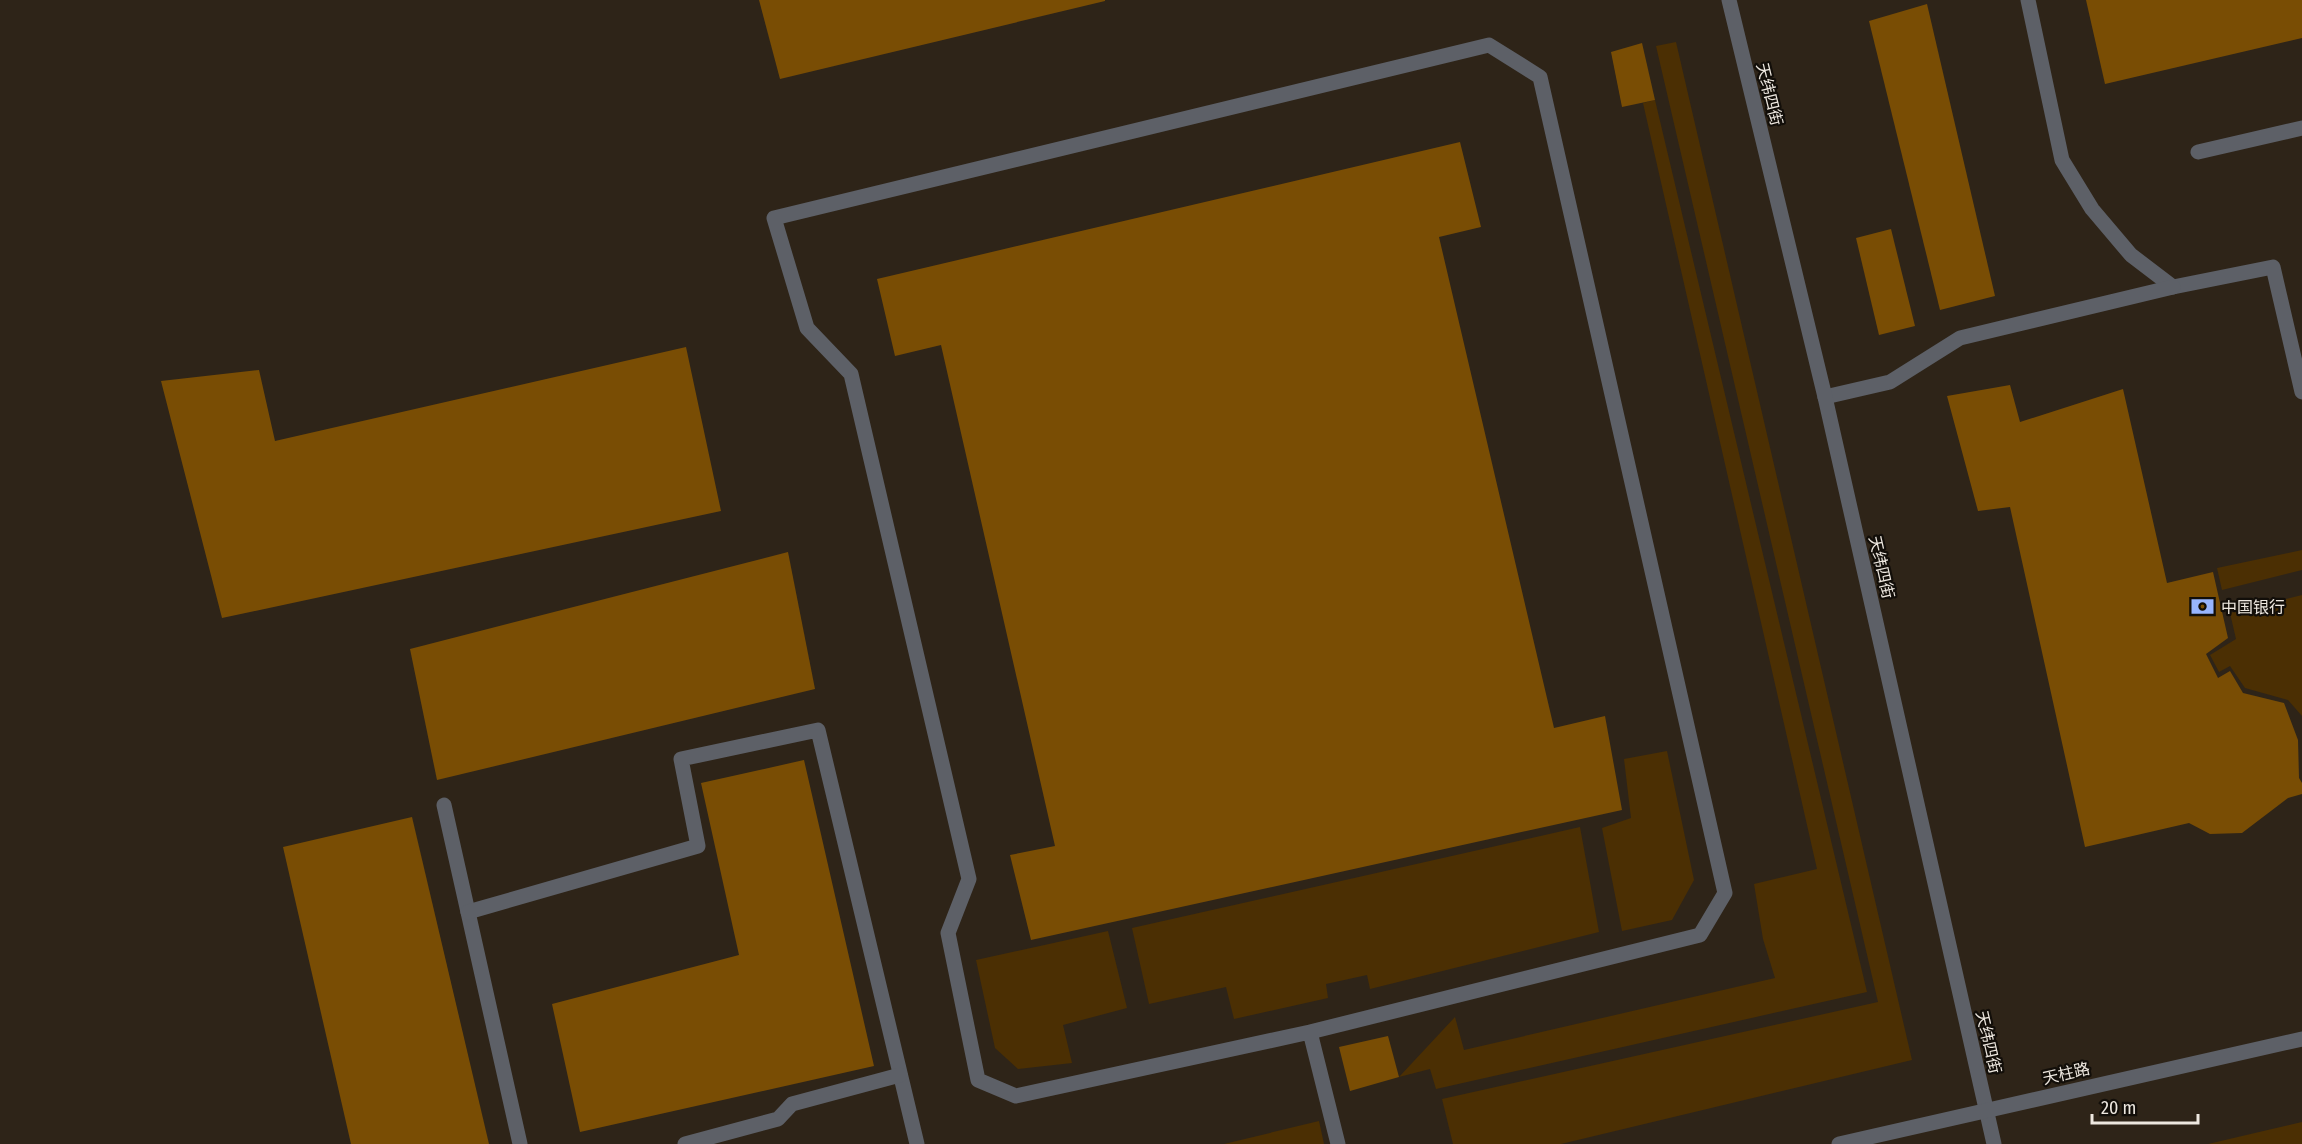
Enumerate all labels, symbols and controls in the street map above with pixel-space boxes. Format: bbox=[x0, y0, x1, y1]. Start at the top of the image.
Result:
street label: 天纬四街 bbox=[1753, 61, 1786, 127]
street label: 天纬四街 bbox=[1865, 534, 1898, 600]
bank icon: 中国银行 bbox=[2190, 594, 2216, 620]
place label: 中国银行 bbox=[2221, 598, 2285, 617]
street label: 天纬四街 bbox=[1972, 1009, 2005, 1075]
street label: 天柱路 bbox=[2041, 1059, 2092, 1088]
scale bar bbox=[2092, 1087, 2198, 1125]
text: 20 m bbox=[2101, 1097, 2136, 1119]

